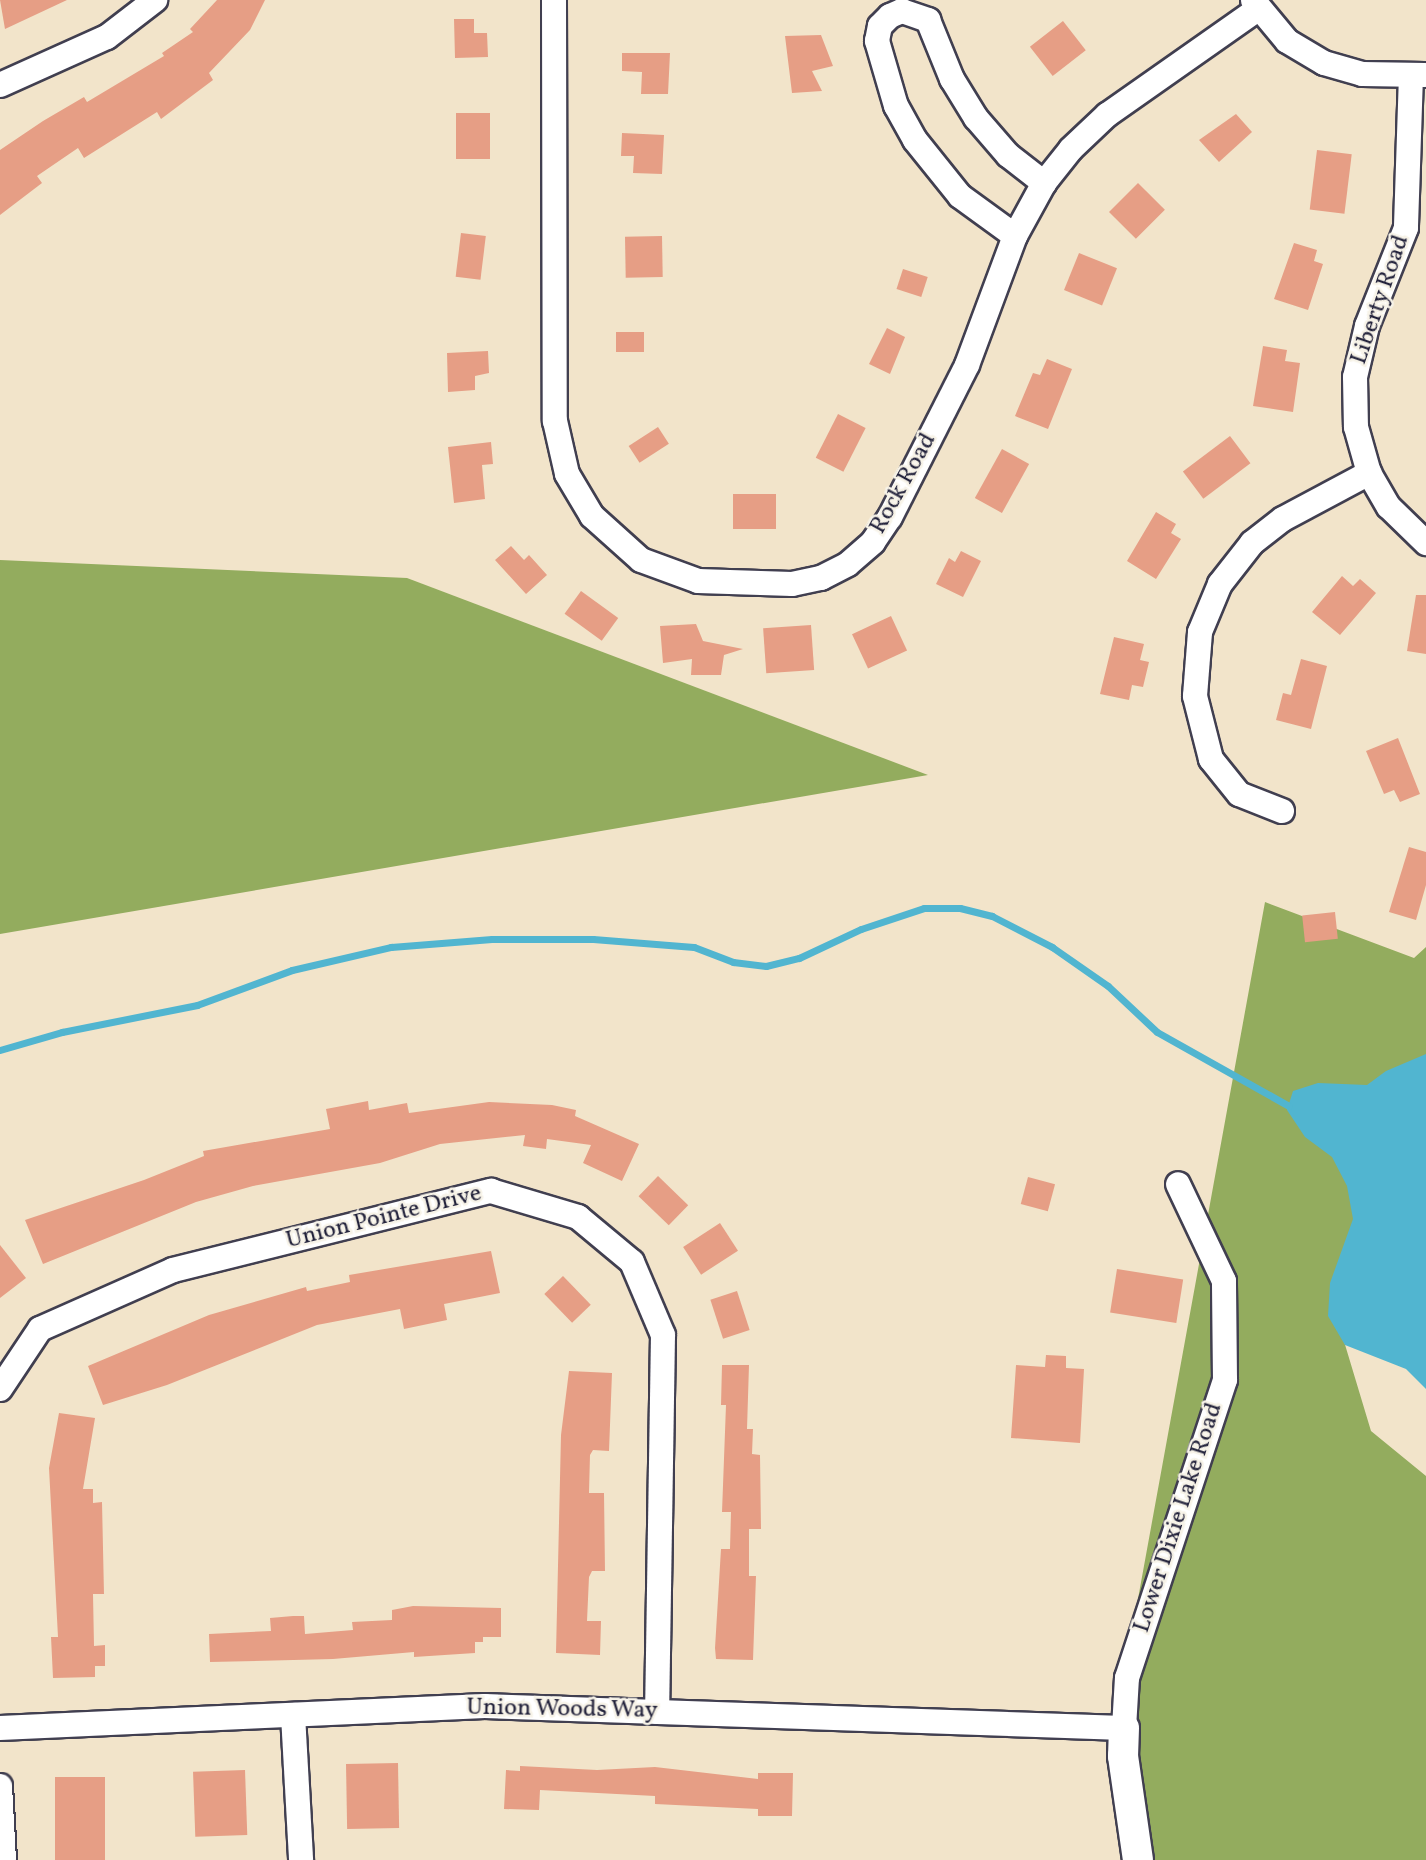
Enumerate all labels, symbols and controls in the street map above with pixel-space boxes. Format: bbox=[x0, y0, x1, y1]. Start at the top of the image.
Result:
street label: Liberty Road bbox=[1345, 231, 1417, 369]
street label: Rock Road bbox=[865, 429, 943, 539]
street label: Union Pointe Drive bbox=[283, 1180, 485, 1256]
street label: Lower Dixie Lake Road bbox=[1128, 1400, 1230, 1636]
street label: Union Woods Way bbox=[465, 1694, 659, 1726]

